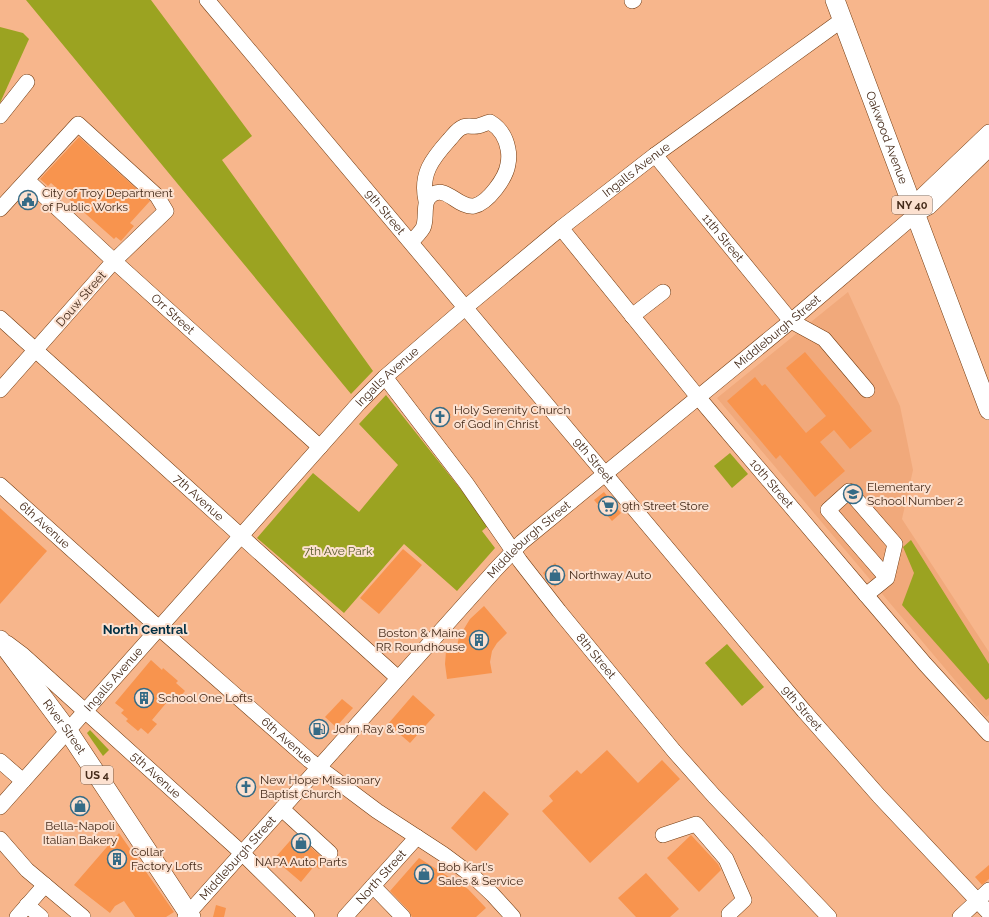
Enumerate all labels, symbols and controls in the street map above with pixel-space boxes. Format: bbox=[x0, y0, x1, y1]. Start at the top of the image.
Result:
street label: Oakwood Avenue bbox=[863, 89, 910, 186]
street label: Ingalls Avenue bbox=[600, 140, 673, 200]
place label: City of Troy Department of Public Works bbox=[42, 186, 173, 214]
street label: 9th Street bbox=[362, 187, 408, 237]
public building icon: City of Troy Department of Public Works bbox=[17, 189, 39, 211]
road number: NY 40 bbox=[892, 196, 932, 214]
street label: 11th Street bbox=[699, 211, 747, 265]
street label: Douw Street bbox=[53, 269, 109, 329]
street label: Orr Street bbox=[148, 291, 197, 337]
street label: Middleburgh Street bbox=[732, 292, 823, 372]
street label: Ingalls Avenue bbox=[352, 344, 422, 409]
place label: Holy Serenity Church of God in Christ bbox=[454, 403, 570, 431]
church icon: Holy Serenity Church of God in Christ bbox=[429, 406, 451, 428]
street label: 9th Street bbox=[571, 435, 616, 486]
street label: 10th Street bbox=[747, 456, 796, 511]
street label: 7th Avenue bbox=[171, 472, 227, 524]
place label: Elementary School Number 2 bbox=[867, 480, 963, 508]
school or university icon: Elementary School Number 2 bbox=[842, 483, 864, 505]
supermarket icon: 9th Street Store bbox=[597, 495, 619, 517]
street label: Middleburgh Street bbox=[484, 498, 573, 581]
street label: 6th Avenue bbox=[16, 499, 73, 551]
place label: 9th Street Store bbox=[622, 499, 709, 513]
park label: 7th Ave Park bbox=[304, 544, 373, 558]
shop icon: Northway Auto bbox=[544, 564, 566, 586]
place label: Northway Auto bbox=[569, 568, 651, 582]
district label: North Central bbox=[103, 622, 188, 637]
place label: Boston & Maine RR Roundhouse bbox=[376, 626, 465, 654]
building icon: Boston & Maine RR Roundhouse bbox=[468, 629, 490, 651]
street label: 8th Street bbox=[573, 631, 619, 682]
street label: Ingalls Avenue bbox=[81, 644, 146, 714]
street label: 9th Street bbox=[779, 683, 825, 734]
building icon: School One Lofts bbox=[133, 687, 155, 709]
place label: School One Lofts bbox=[158, 691, 253, 705]
street label: River Street bbox=[40, 697, 88, 757]
street label: 6th Avenue bbox=[258, 714, 315, 767]
fuel station icon: John Ray & Sons bbox=[308, 718, 330, 740]
place label: John Ray & Sons bbox=[333, 722, 425, 736]
street label: 5th Avenue bbox=[128, 749, 184, 801]
road number: US 4 bbox=[81, 766, 113, 784]
place label: New Hope Missionary Baptist Church bbox=[260, 773, 381, 801]
church icon: New Hope Missionary Baptist Church bbox=[235, 776, 257, 798]
shop icon: Bella-Napoli Italian Bakery bbox=[69, 795, 91, 817]
street label: Middleburgh Street bbox=[197, 813, 279, 903]
place label: Bella-Napoli Italian Bakery bbox=[43, 819, 118, 847]
shop icon: NAPA Auto Parts bbox=[290, 832, 312, 854]
place label: Collar Factory Lofts bbox=[131, 845, 203, 873]
street label: North Street bbox=[353, 847, 409, 907]
building icon: Collar Factory Lofts bbox=[106, 848, 128, 870]
place label: NAPA Auto Parts bbox=[255, 855, 347, 869]
place label: Bob Karl's Sales & Service bbox=[438, 860, 523, 888]
shop icon: Bob Karl's Sales & Service bbox=[413, 863, 435, 885]

